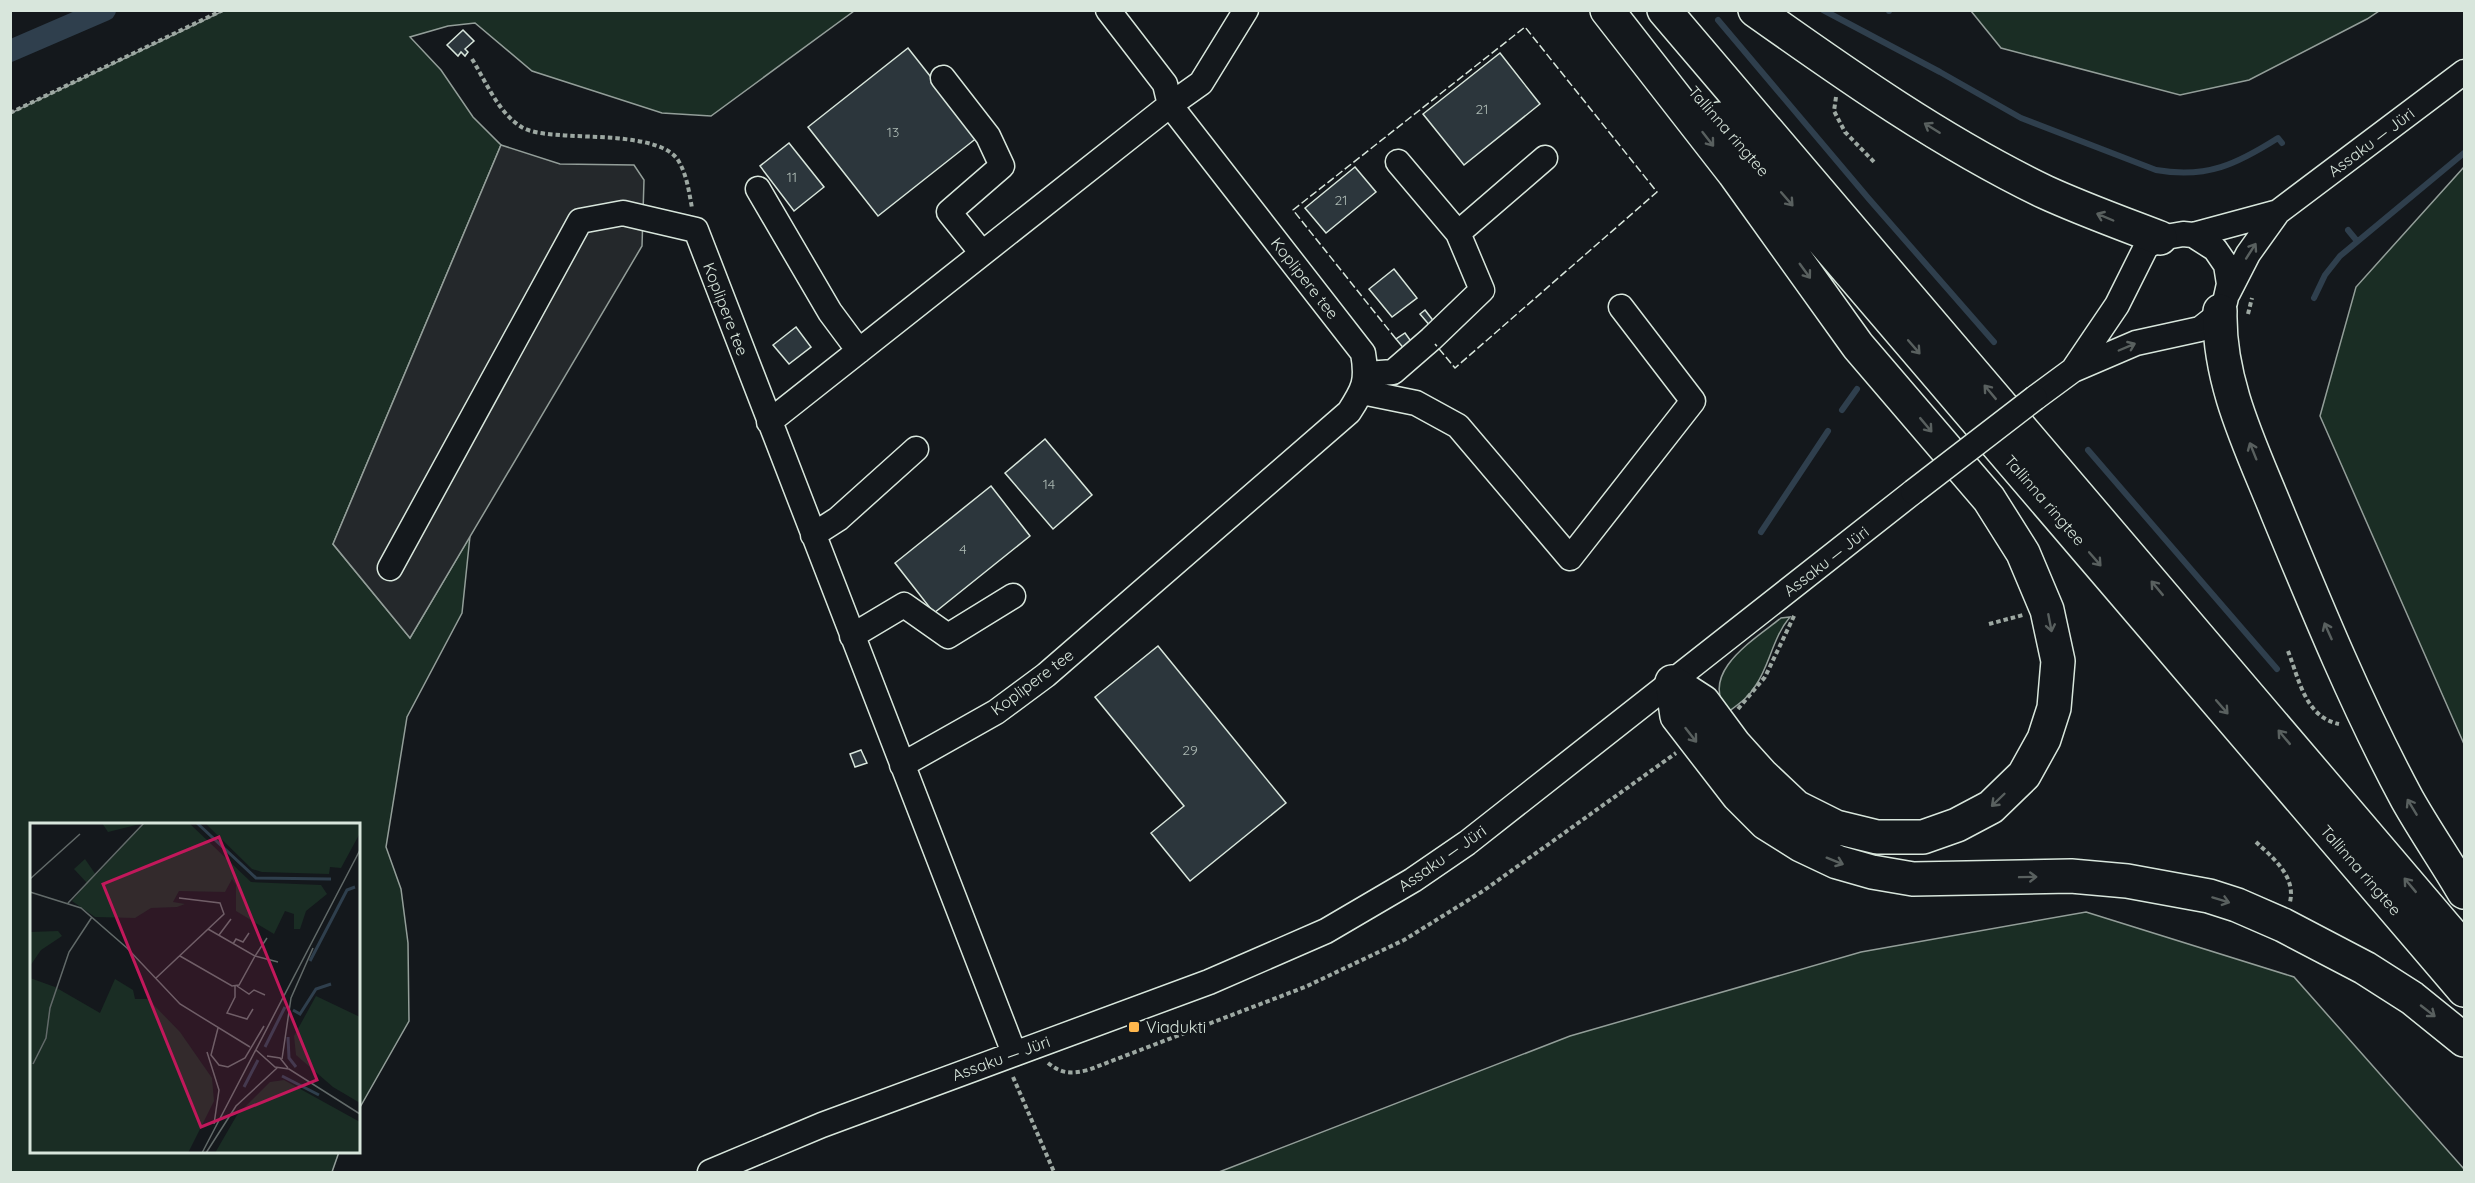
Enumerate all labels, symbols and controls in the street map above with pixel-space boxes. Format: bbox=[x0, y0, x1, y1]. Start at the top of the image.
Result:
street label: Tallinna ringtee bbox=[1684, 82, 1774, 180]
house number: 21 bbox=[1476, 100, 1488, 118]
street label: Assaku — Jüri bbox=[2324, 103, 2418, 181]
one-way arrow bbox=[1924, 122, 1941, 134]
house number: 13 bbox=[887, 123, 899, 141]
one-way arrow bbox=[1701, 131, 1714, 147]
house number: 11 bbox=[787, 168, 797, 186]
house number: 21 bbox=[1335, 191, 1347, 209]
one-way arrow bbox=[1780, 191, 1794, 206]
one-way arrow bbox=[2096, 211, 2115, 222]
street label: Koplipere tee bbox=[1267, 233, 1343, 323]
one-way arrow bbox=[2245, 243, 2257, 260]
street label: Koplipere tee bbox=[699, 260, 753, 358]
one-way arrow bbox=[1799, 263, 1811, 279]
one-way arrow bbox=[1907, 339, 1921, 354]
one-way arrow bbox=[2117, 341, 2135, 352]
one-way arrow bbox=[1983, 385, 1997, 400]
one-way arrow bbox=[1918, 416, 1932, 432]
one-way arrow bbox=[2247, 442, 2258, 461]
street label: Tallinna ringtee bbox=[2000, 451, 2090, 549]
house number: 14 bbox=[1043, 475, 1055, 493]
street label: Assaku — Jüri bbox=[1779, 521, 1873, 601]
house number: 4 bbox=[959, 540, 967, 558]
one-way arrow bbox=[2089, 551, 2102, 567]
one-way arrow bbox=[2150, 581, 2164, 596]
one-way arrow bbox=[2045, 613, 2056, 632]
one-way arrow bbox=[2321, 622, 2333, 640]
street label: Koplipere tee bbox=[987, 644, 1077, 720]
one-way arrow bbox=[2215, 699, 2229, 714]
one-way arrow bbox=[1684, 727, 1697, 743]
one-way arrow bbox=[2277, 730, 2291, 745]
house number: 29 bbox=[1182, 741, 1198, 759]
one-way arrow bbox=[1991, 792, 2006, 807]
one-way arrow bbox=[2405, 799, 2417, 816]
street label: Assaku — Jüri bbox=[1394, 820, 1490, 896]
street label: Tallinna ringtee bbox=[2316, 821, 2406, 919]
inset map bbox=[30, 823, 360, 1153]
one-way arrow bbox=[1826, 856, 1844, 867]
one-way arrow bbox=[2018, 871, 2038, 882]
one-way arrow bbox=[2404, 877, 2417, 893]
one-way arrow bbox=[2211, 895, 2230, 906]
one-way arrow bbox=[2420, 1004, 2436, 1017]
place label: Viadukti bbox=[1146, 1017, 1206, 1037]
marker: Viadukti bbox=[1127, 1020, 1141, 1034]
street label: Assaku — Jüri bbox=[949, 1031, 1053, 1085]

